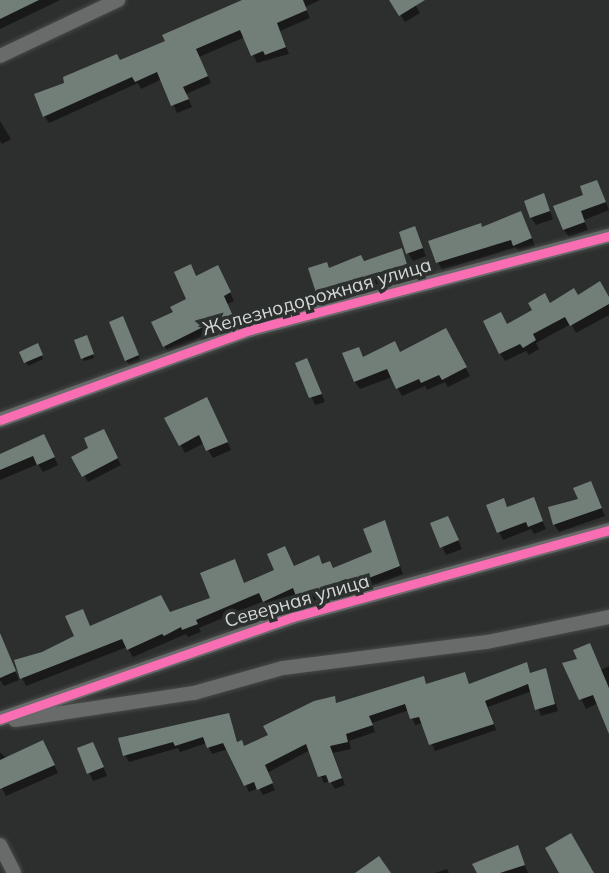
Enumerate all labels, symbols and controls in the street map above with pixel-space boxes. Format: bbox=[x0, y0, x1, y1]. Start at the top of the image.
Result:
street label: Железнодорожная улица bbox=[200, 253, 434, 341]
street label: Северная улица bbox=[222, 569, 372, 633]

